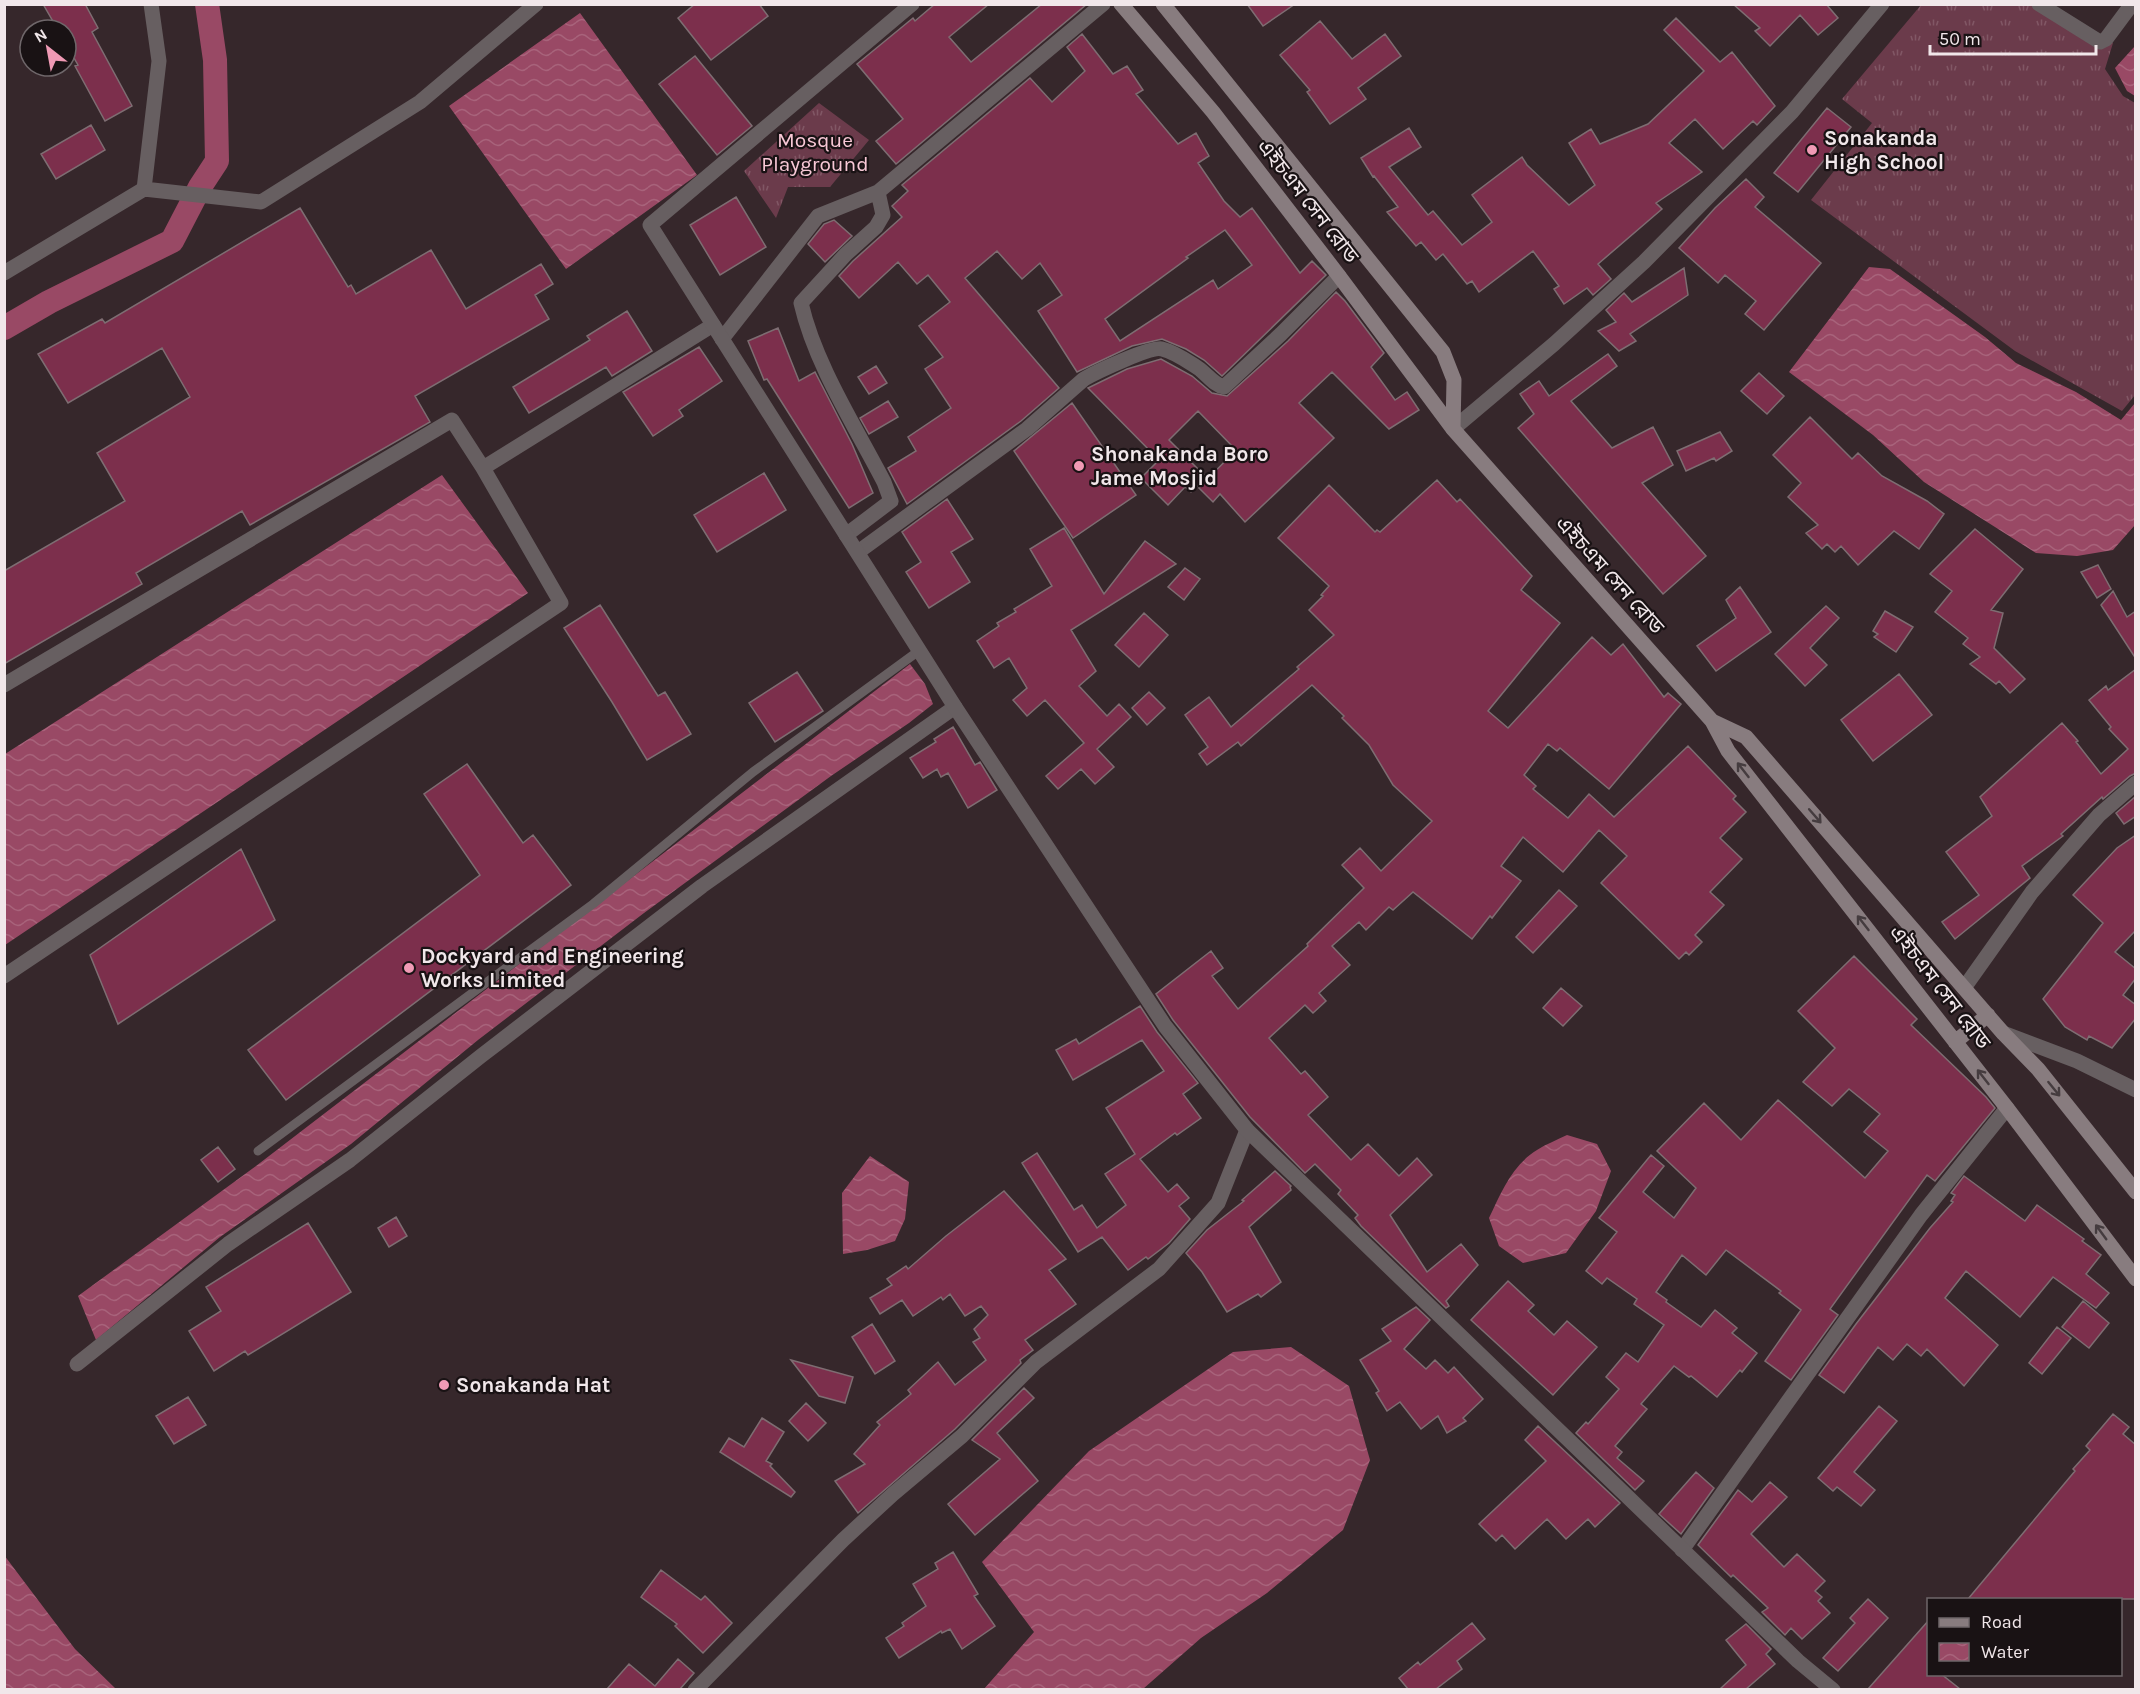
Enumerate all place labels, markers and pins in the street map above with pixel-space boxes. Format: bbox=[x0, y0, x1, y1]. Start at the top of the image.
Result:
place label: Sonakanda High School bbox=[1824, 126, 1944, 174]
marker: Sonakanda High School bbox=[1805, 143, 1819, 157]
place label: Shonakanda Boro Jame Mosjid bbox=[1091, 442, 1269, 490]
marker: Shonakanda Boro Jame Mosjid bbox=[1072, 459, 1086, 473]
place label: Dockyard and Engineering Works Limited bbox=[421, 944, 684, 992]
marker: Dockyard and Engineering Works Limited bbox=[402, 961, 416, 975]
place label: Sonakanda Hat bbox=[456, 1373, 610, 1397]
marker: Sonakanda Hat bbox=[437, 1378, 451, 1392]

